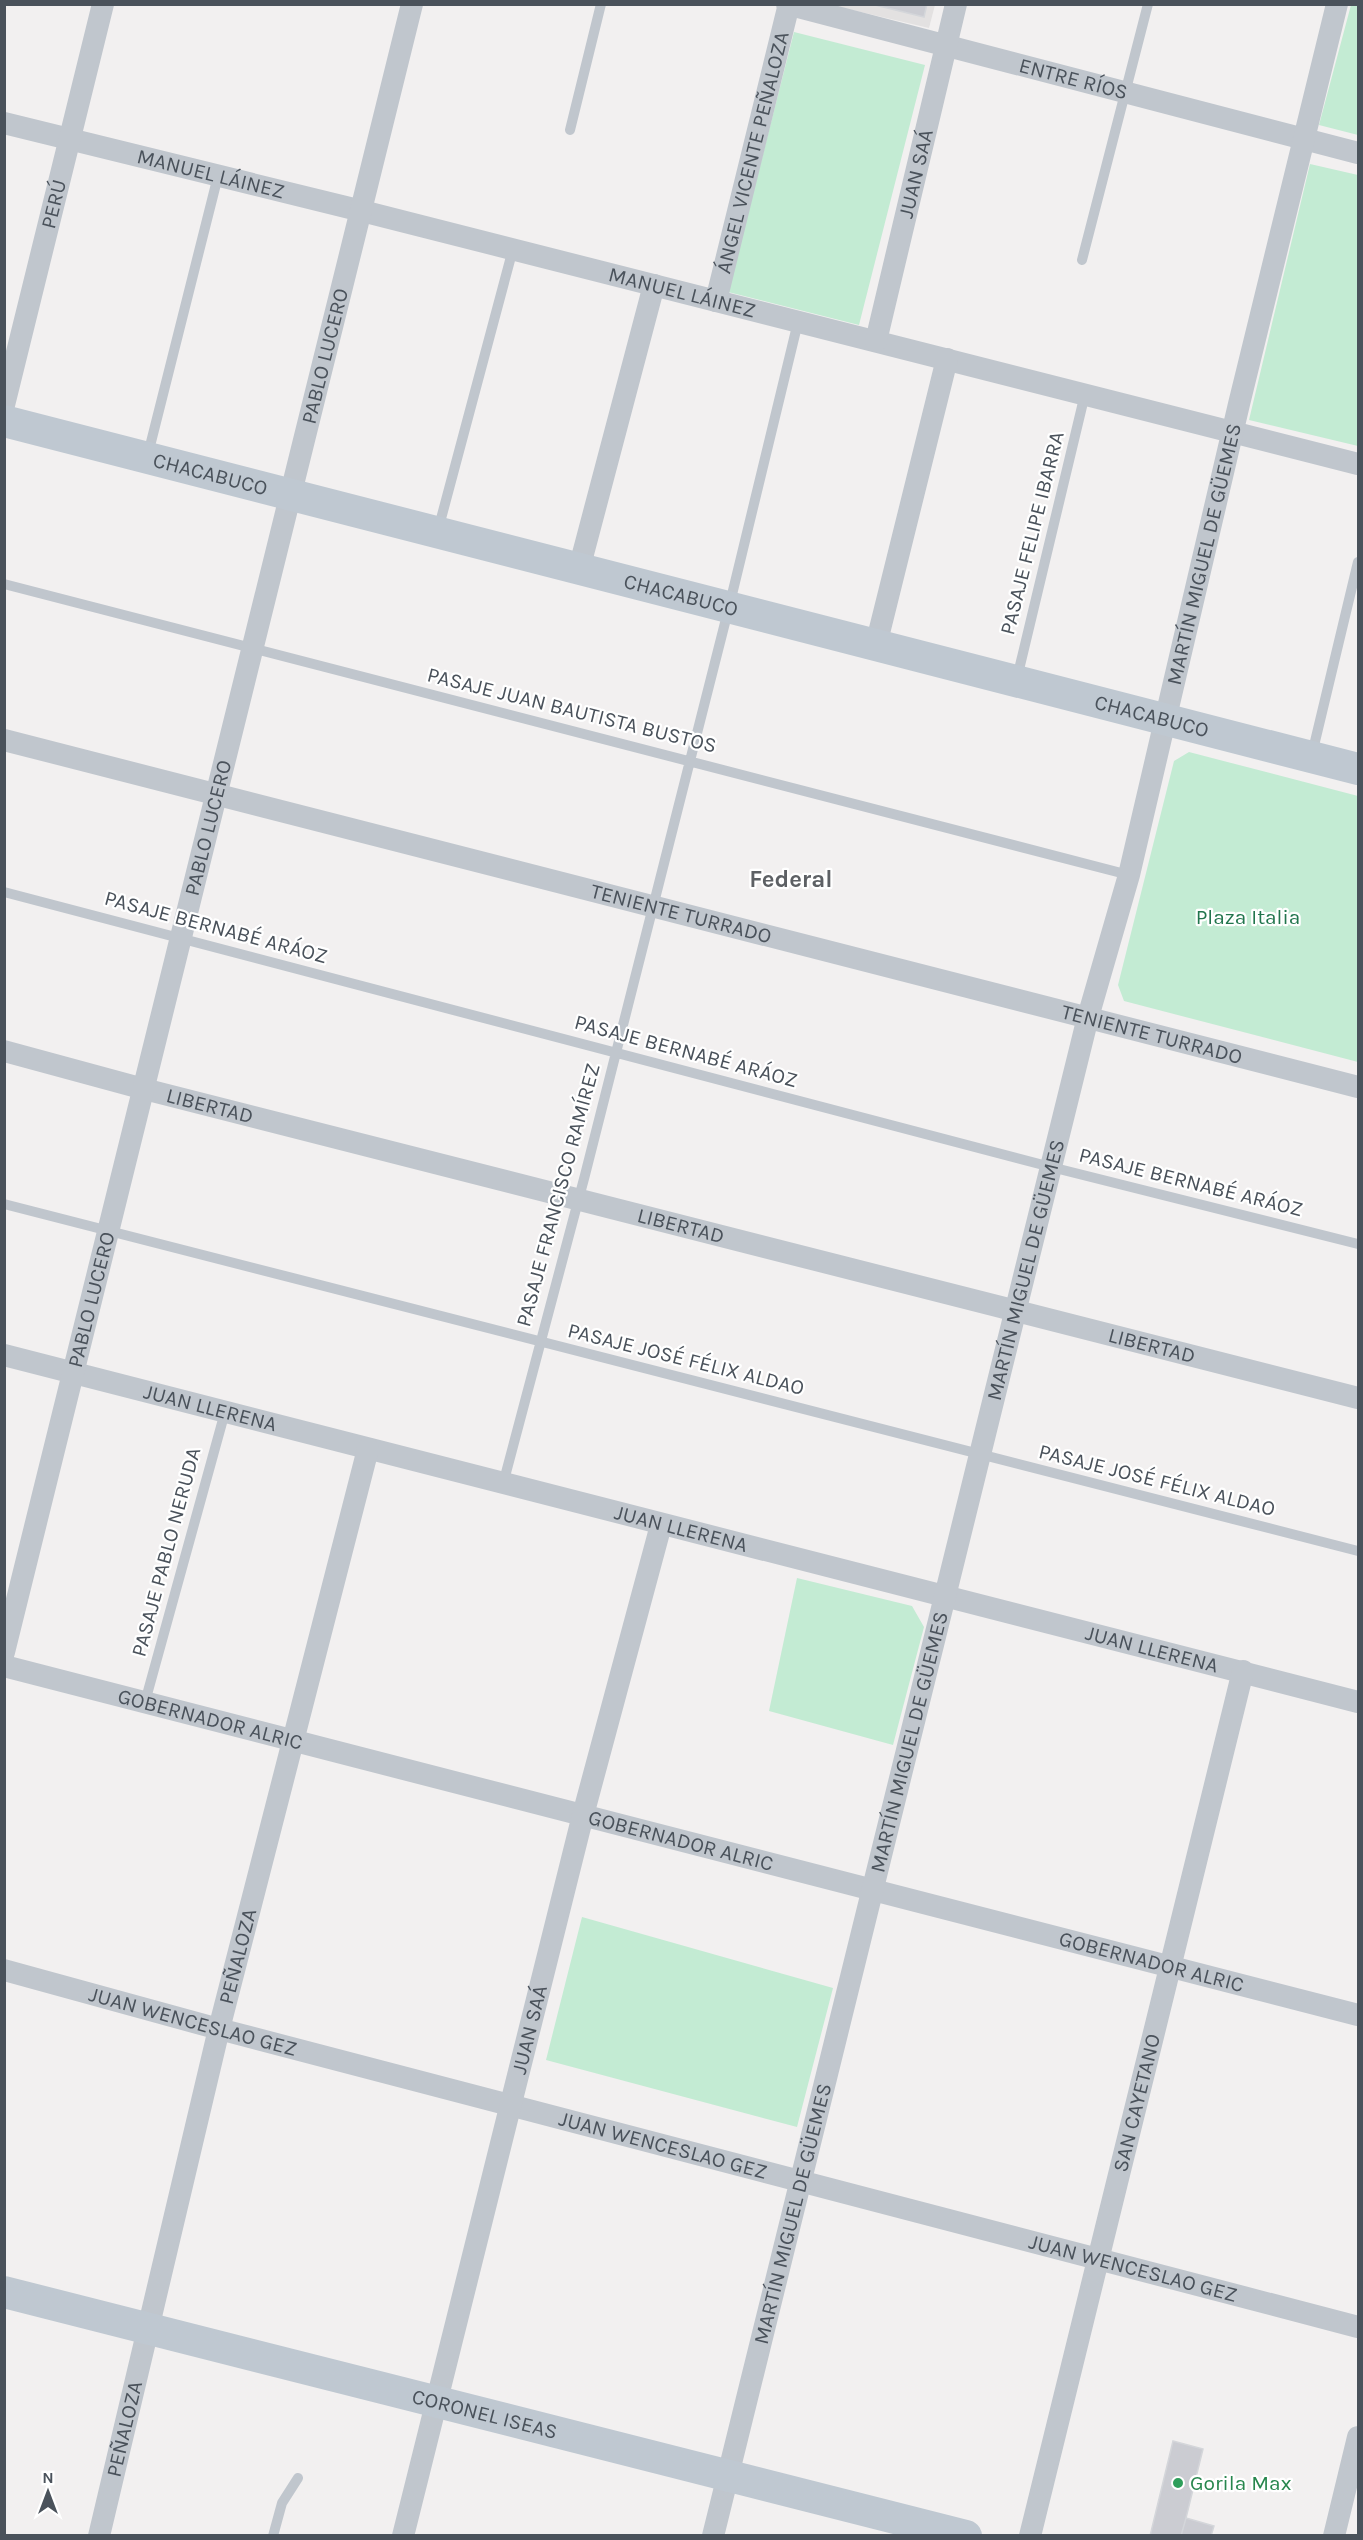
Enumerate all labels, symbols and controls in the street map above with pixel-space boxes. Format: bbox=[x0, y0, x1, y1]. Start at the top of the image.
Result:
street label: ÁNGEL VICENTE PEÑALOZA bbox=[711, 29, 794, 276]
street label: ENTRE RÍOS bbox=[1016, 53, 1130, 104]
street label: JUAN SAÁ bbox=[894, 127, 938, 220]
street label: MANUEL LÁINEZ bbox=[135, 144, 287, 204]
street label: PERÚ bbox=[36, 177, 71, 231]
street label: MANUEL LÁINEZ bbox=[606, 262, 758, 323]
street label: PABLO LUCERO bbox=[296, 286, 353, 426]
street label: MARTÍN MIGUEL DE GÜEMES bbox=[1162, 421, 1246, 687]
street label: PASAJE FELIPE IBARRA bbox=[995, 429, 1069, 637]
street label: CHACABUCO bbox=[151, 448, 270, 500]
street label: CHACABUCO bbox=[621, 569, 741, 621]
street label: PASAJE JUAN BAUTISTA BUSTOS bbox=[425, 662, 719, 758]
street label: CHACABUCO bbox=[1092, 690, 1211, 742]
street label: PABLO LUCERO bbox=[180, 758, 236, 898]
district label: Federal bbox=[749, 865, 833, 893]
street label: TENIENTE TURRADO bbox=[588, 879, 774, 948]
street label: PASAJE BERNABÉ ARÁOZ bbox=[102, 886, 330, 968]
park label: Plaza Italia bbox=[1196, 905, 1300, 929]
street label: TENIENTE TURRADO bbox=[1059, 1000, 1245, 1069]
street label: PASAJE BERNABÉ ARÁOZ bbox=[572, 1010, 800, 1092]
street label: PASAJE FRANCISCO RAMÍREZ bbox=[511, 1061, 605, 1329]
street label: LIBERTAD bbox=[164, 1083, 256, 1128]
street label: MARTÍN MIGUEL DE GÜEMES bbox=[982, 1137, 1069, 1403]
street label: PASAJE BERNABÉ ARÁOZ bbox=[1077, 1143, 1305, 1221]
street label: LIBERTAD bbox=[635, 1203, 727, 1248]
street label: PABLO LUCERO bbox=[63, 1229, 120, 1370]
street label: PASAJE JOSÉ FÉLIX ALDAO bbox=[565, 1318, 807, 1400]
street label: LIBERTAD bbox=[1106, 1323, 1198, 1368]
street label: JUAN LLERENA bbox=[141, 1379, 279, 1436]
street label: PASAJE JOSÉ FÉLIX ALDAO bbox=[1036, 1439, 1278, 1521]
street label: PASAJE PABLO NERUDA bbox=[126, 1445, 206, 1659]
street label: JUAN LLERENA bbox=[612, 1500, 750, 1557]
street label: MARTÍN MIGUEL DE GÜEMES bbox=[865, 1609, 953, 1875]
street label: JUAN LLERENA bbox=[1083, 1621, 1221, 1678]
street label: GOBERNADOR ALRIC bbox=[115, 1684, 305, 1755]
street label: GOBERNADOR ALRIC bbox=[586, 1805, 776, 1876]
street label: PEÑALOZA bbox=[214, 1906, 261, 2007]
street label: GOBERNADOR ALRIC bbox=[1056, 1926, 1247, 1997]
street label: JUAN WENCESLAO GEZ bbox=[87, 1982, 300, 2061]
street label: JUAN SAÁ bbox=[507, 1983, 552, 2076]
street label: SAN CAYETANO bbox=[1108, 2031, 1165, 2175]
street label: MARTÍN MIGUEL DE GÜEMES bbox=[749, 2081, 836, 2347]
street label: JUAN WENCESLAO GEZ bbox=[556, 2106, 770, 2184]
street label: JUAN WENCESLAO GEZ bbox=[1027, 2229, 1240, 2307]
street label: PEÑALOZA bbox=[101, 2379, 147, 2479]
street label: CORONEL ISEAS bbox=[410, 2384, 560, 2444]
north arrow bbox=[18, 2462, 78, 2522]
text: N bbox=[42, 2468, 54, 2487]
place label: Gorila Max bbox=[1190, 2471, 1292, 2495]
marker: Gorila Max bbox=[1171, 2476, 1185, 2490]

